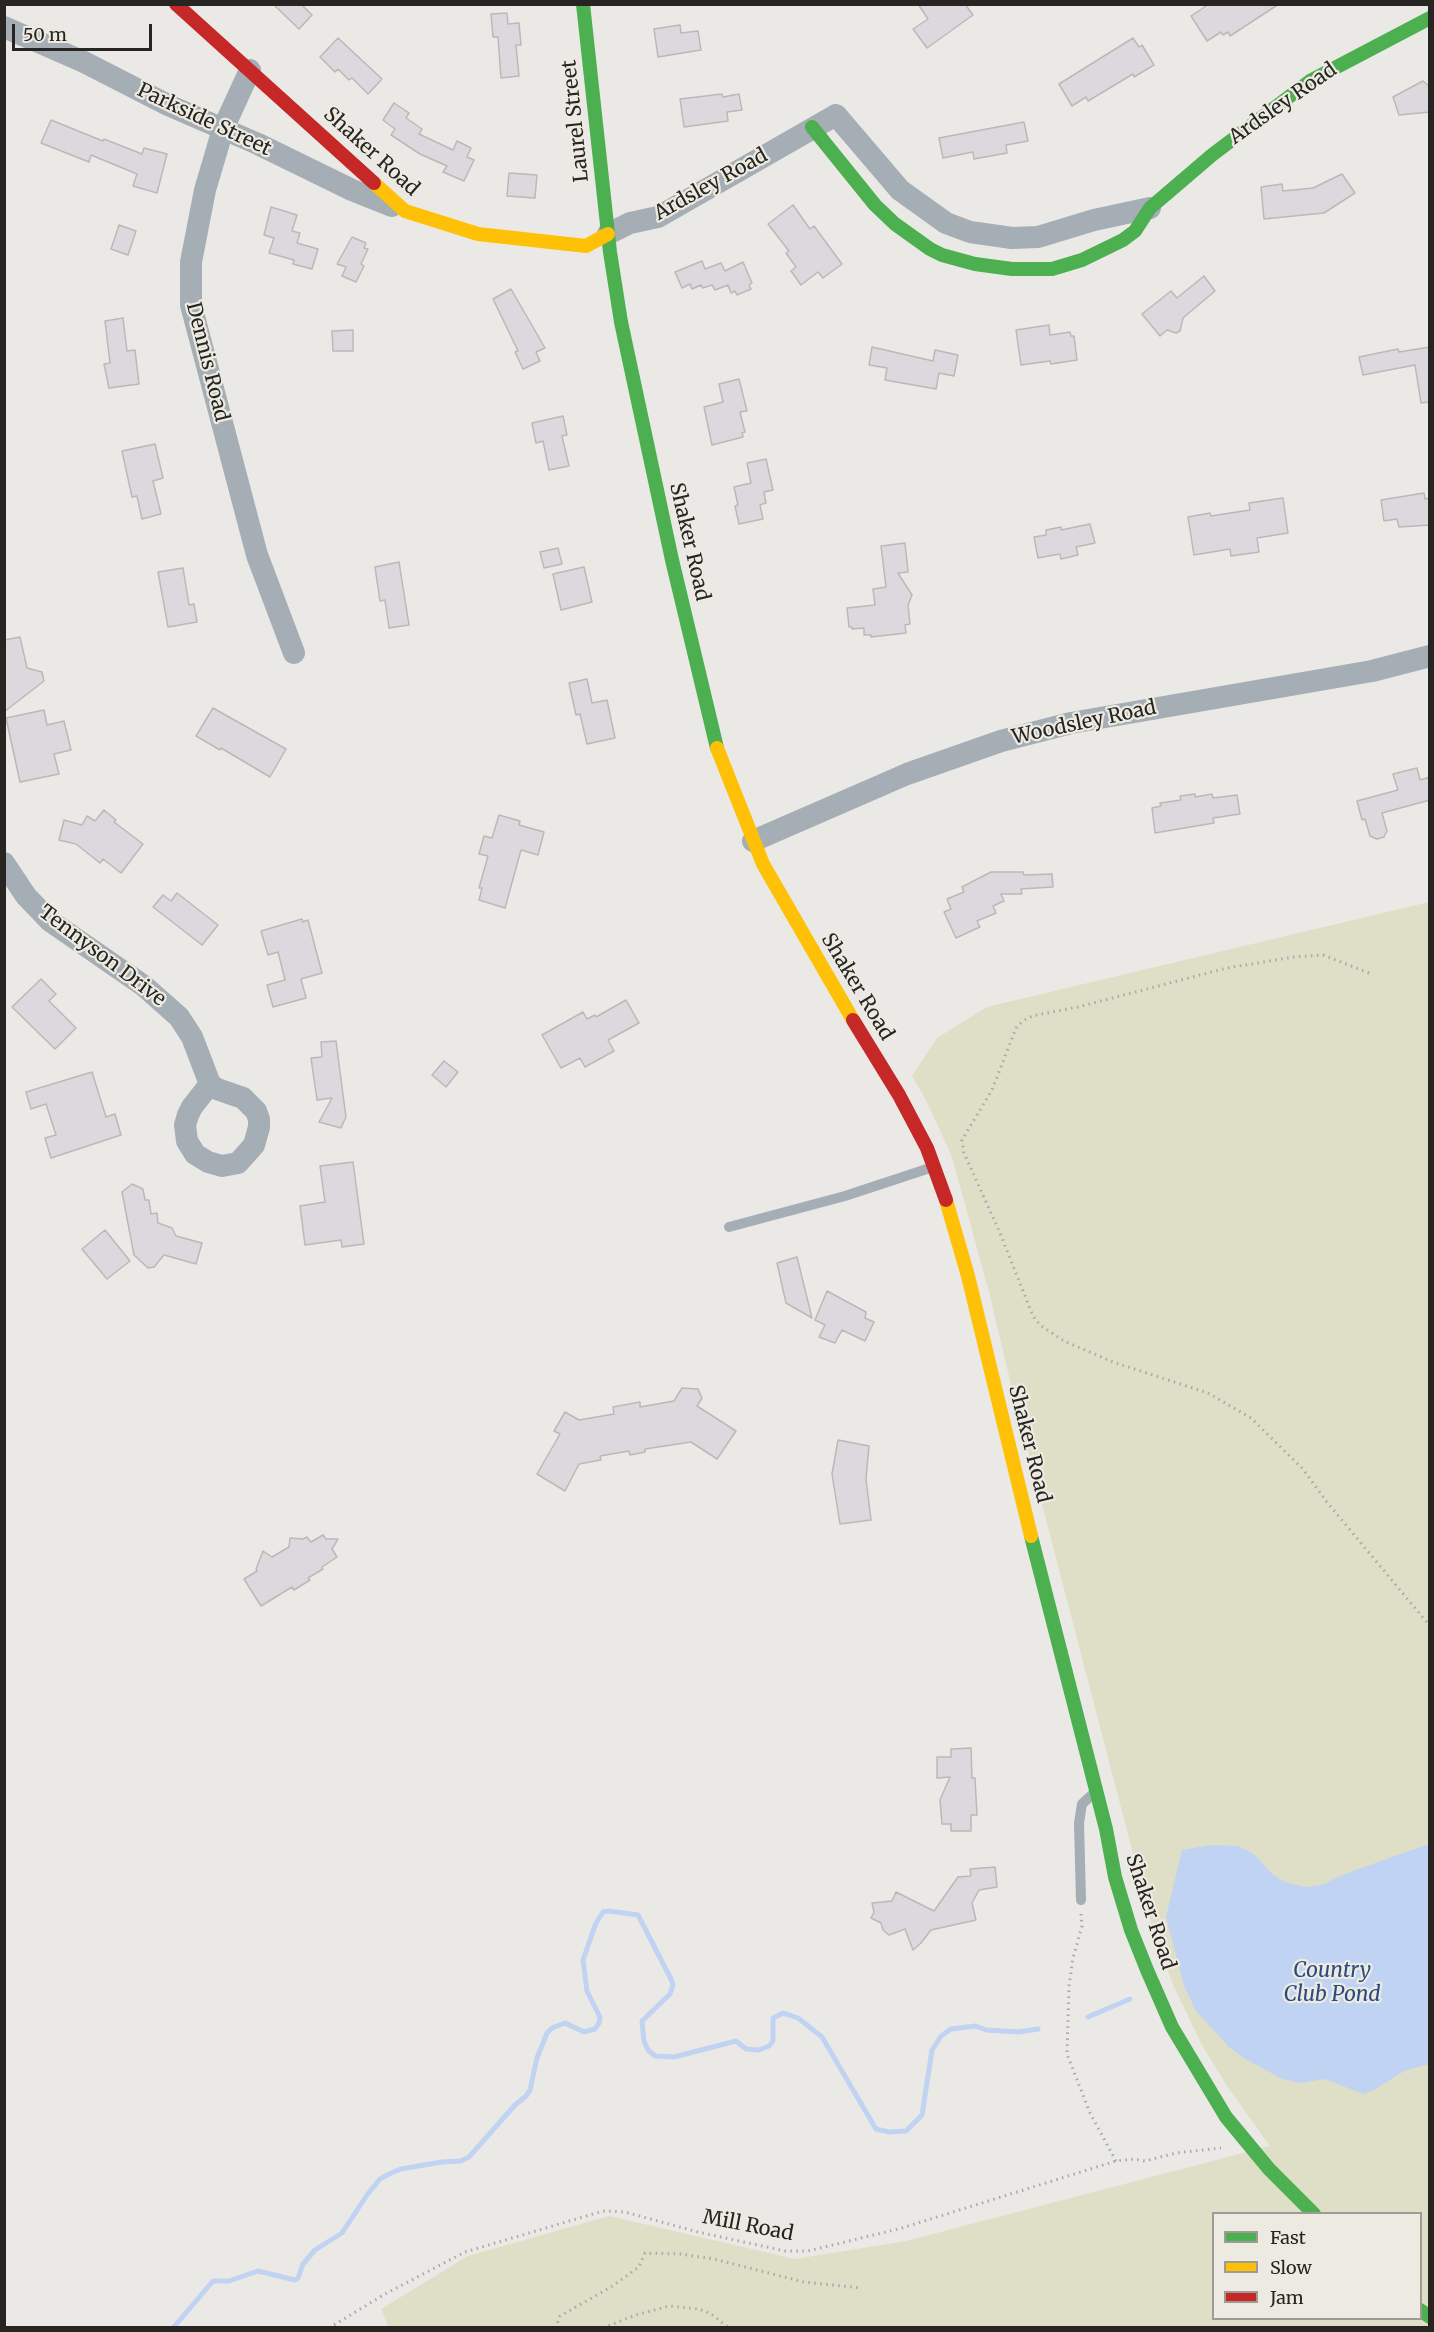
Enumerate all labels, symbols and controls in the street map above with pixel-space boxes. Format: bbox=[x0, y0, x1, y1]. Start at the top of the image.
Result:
scale bar bbox=[15, 12, 154, 50]
text: 50 m bbox=[23, 23, 67, 46]
street label: Ardsley Road bbox=[1225, 58, 1341, 150]
street label: Laurel Street bbox=[558, 59, 594, 183]
street label: Parkside Street bbox=[133, 78, 275, 162]
street label: Shaker Road bbox=[318, 103, 424, 201]
street label: Ardsley Road bbox=[650, 144, 772, 226]
street label: Dennis Road bbox=[181, 300, 233, 424]
street label: Shaker Road bbox=[664, 481, 714, 603]
street label: Woodsley Road bbox=[1010, 696, 1158, 750]
street label: Tennyson Drive bbox=[34, 900, 170, 1012]
street label: Shaker Road bbox=[816, 929, 898, 1045]
street label: Shaker Road bbox=[1003, 1383, 1055, 1505]
street label: Shaker Road bbox=[1120, 1851, 1180, 1973]
water label: Country Club Pond bbox=[1283, 1958, 1381, 2008]
street label: Mill Road bbox=[701, 2205, 795, 2247]
legend bbox=[1212, 2212, 1422, 2320]
text: Fast bbox=[1270, 2226, 1306, 2249]
text: Slow bbox=[1270, 2256, 1312, 2279]
text: Jam bbox=[1270, 2286, 1304, 2309]

